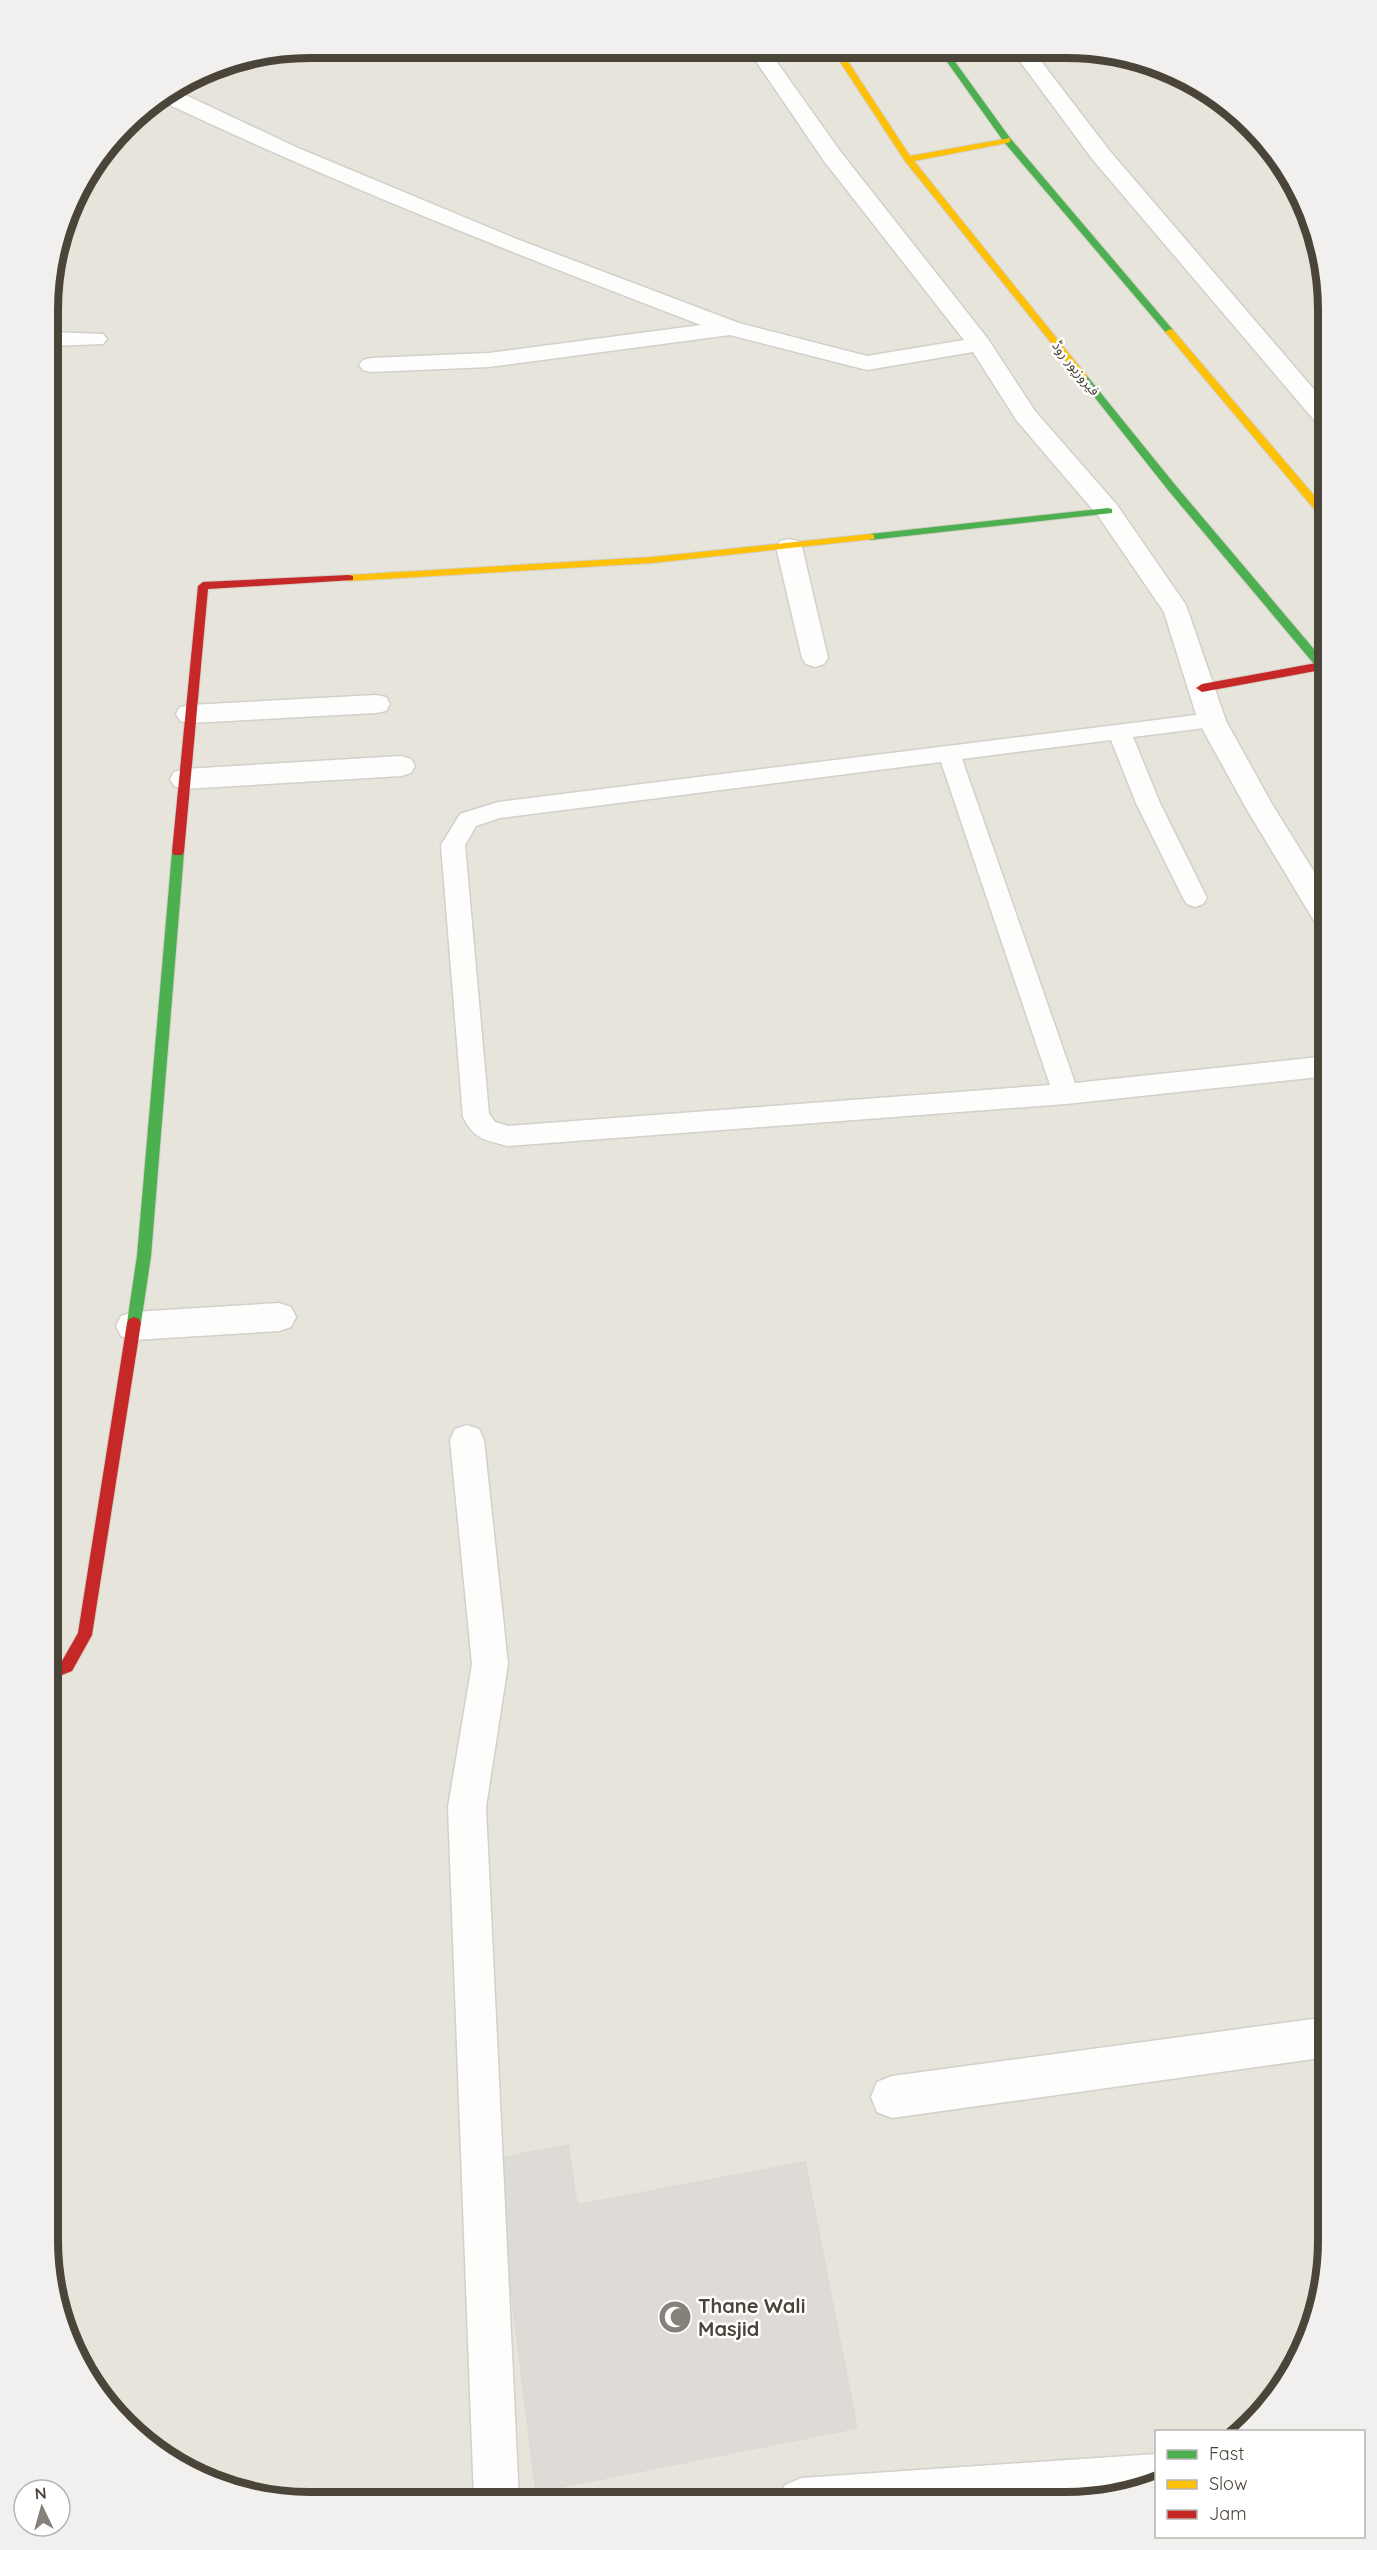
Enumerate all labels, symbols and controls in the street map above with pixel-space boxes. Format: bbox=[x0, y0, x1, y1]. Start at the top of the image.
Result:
street label: فیروزپور روڈ bbox=[1047, 337, 1104, 400]
place label: Thane Wali Masjid bbox=[698, 2293, 805, 2341]
mosque icon: Thane Wali Masjid bbox=[657, 2299, 693, 2335]
legend bbox=[1155, 2430, 1365, 2538]
text: Fast bbox=[1209, 2442, 1244, 2465]
text: Slow bbox=[1209, 2472, 1247, 2495]
north arrow bbox=[12, 2478, 72, 2538]
text: N bbox=[34, 2483, 47, 2504]
text: Jam bbox=[1209, 2502, 1247, 2525]

